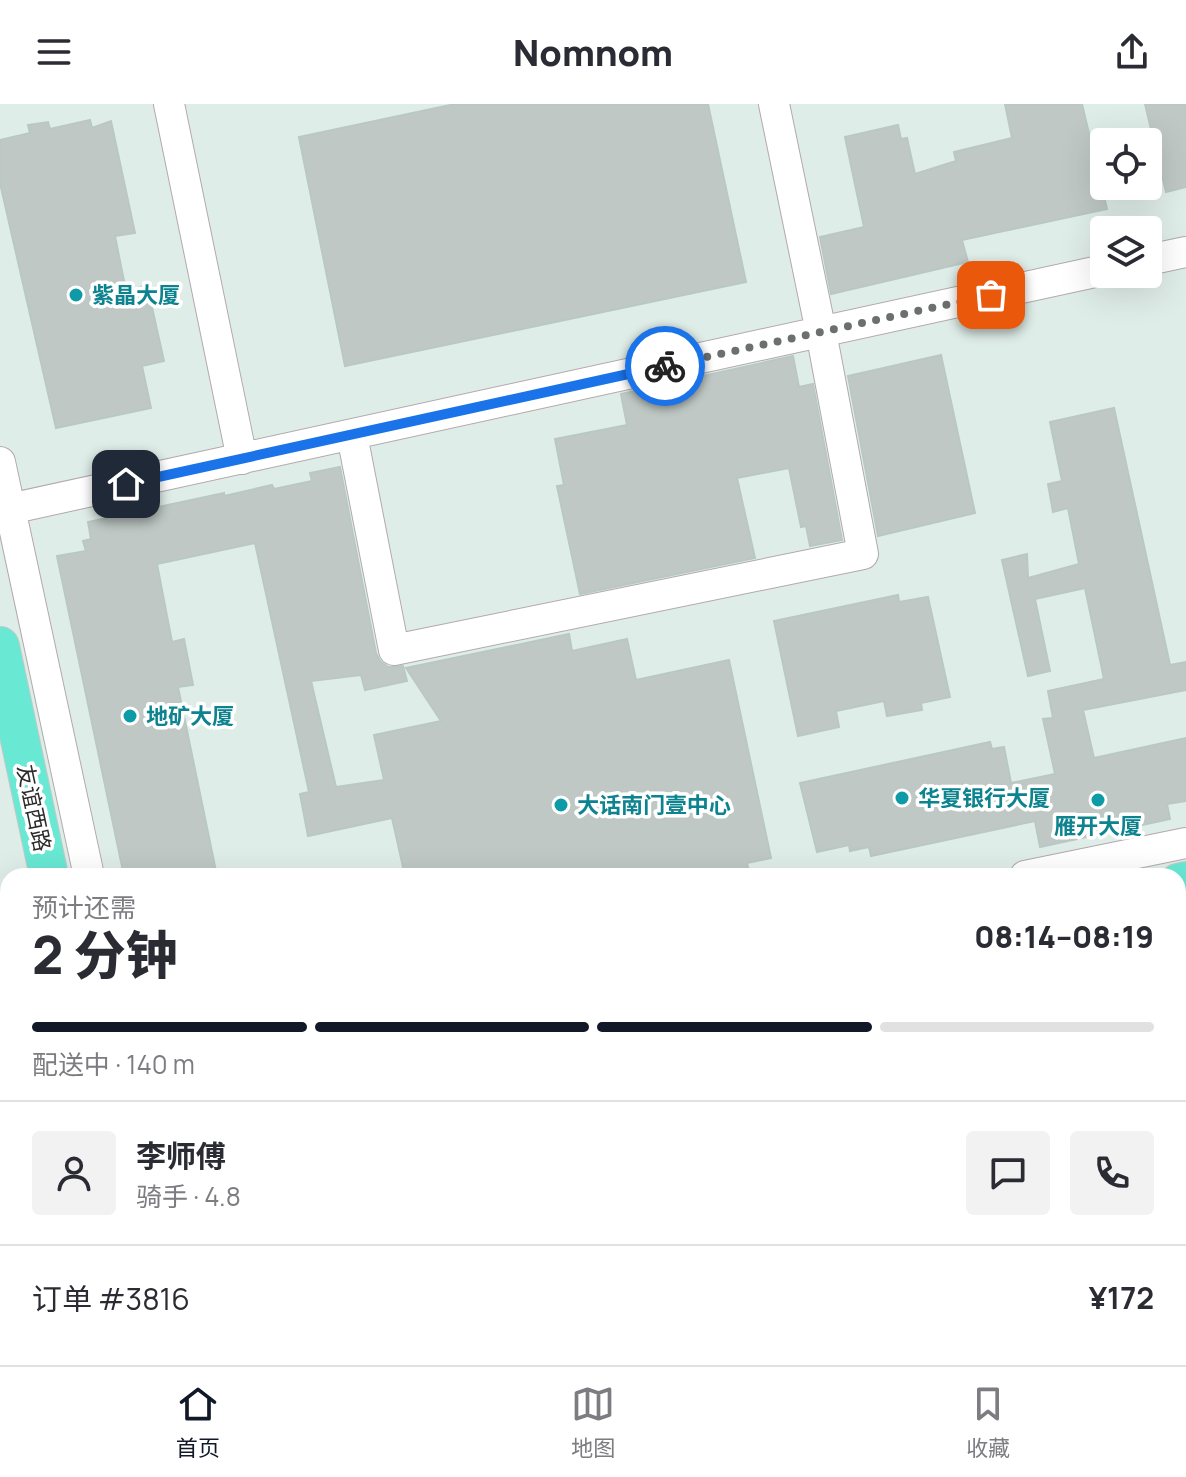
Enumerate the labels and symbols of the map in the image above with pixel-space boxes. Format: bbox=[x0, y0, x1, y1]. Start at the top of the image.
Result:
pin bbox=[957, 261, 1025, 329]
place label: 紫晶大厦 bbox=[92, 280, 180, 310]
marker: 紫晶大厦 bbox=[67, 286, 85, 304]
courier bbox=[625, 326, 705, 406]
pin bbox=[92, 450, 160, 518]
place label: 地矿大厦 bbox=[146, 701, 234, 731]
marker: 地矿大厦 bbox=[121, 707, 139, 725]
street label: 友谊西路 bbox=[10, 762, 58, 854]
place label: 华夏银行大厦 bbox=[918, 783, 1050, 813]
marker: 华夏银行大厦 bbox=[893, 789, 911, 807]
place label: 大话南门壹中心 bbox=[577, 790, 731, 820]
marker: 雁开大厦 bbox=[1089, 791, 1107, 809]
marker: 大话南门壹中心 bbox=[552, 796, 570, 814]
place label: 雁开大厦 bbox=[1054, 811, 1142, 841]

